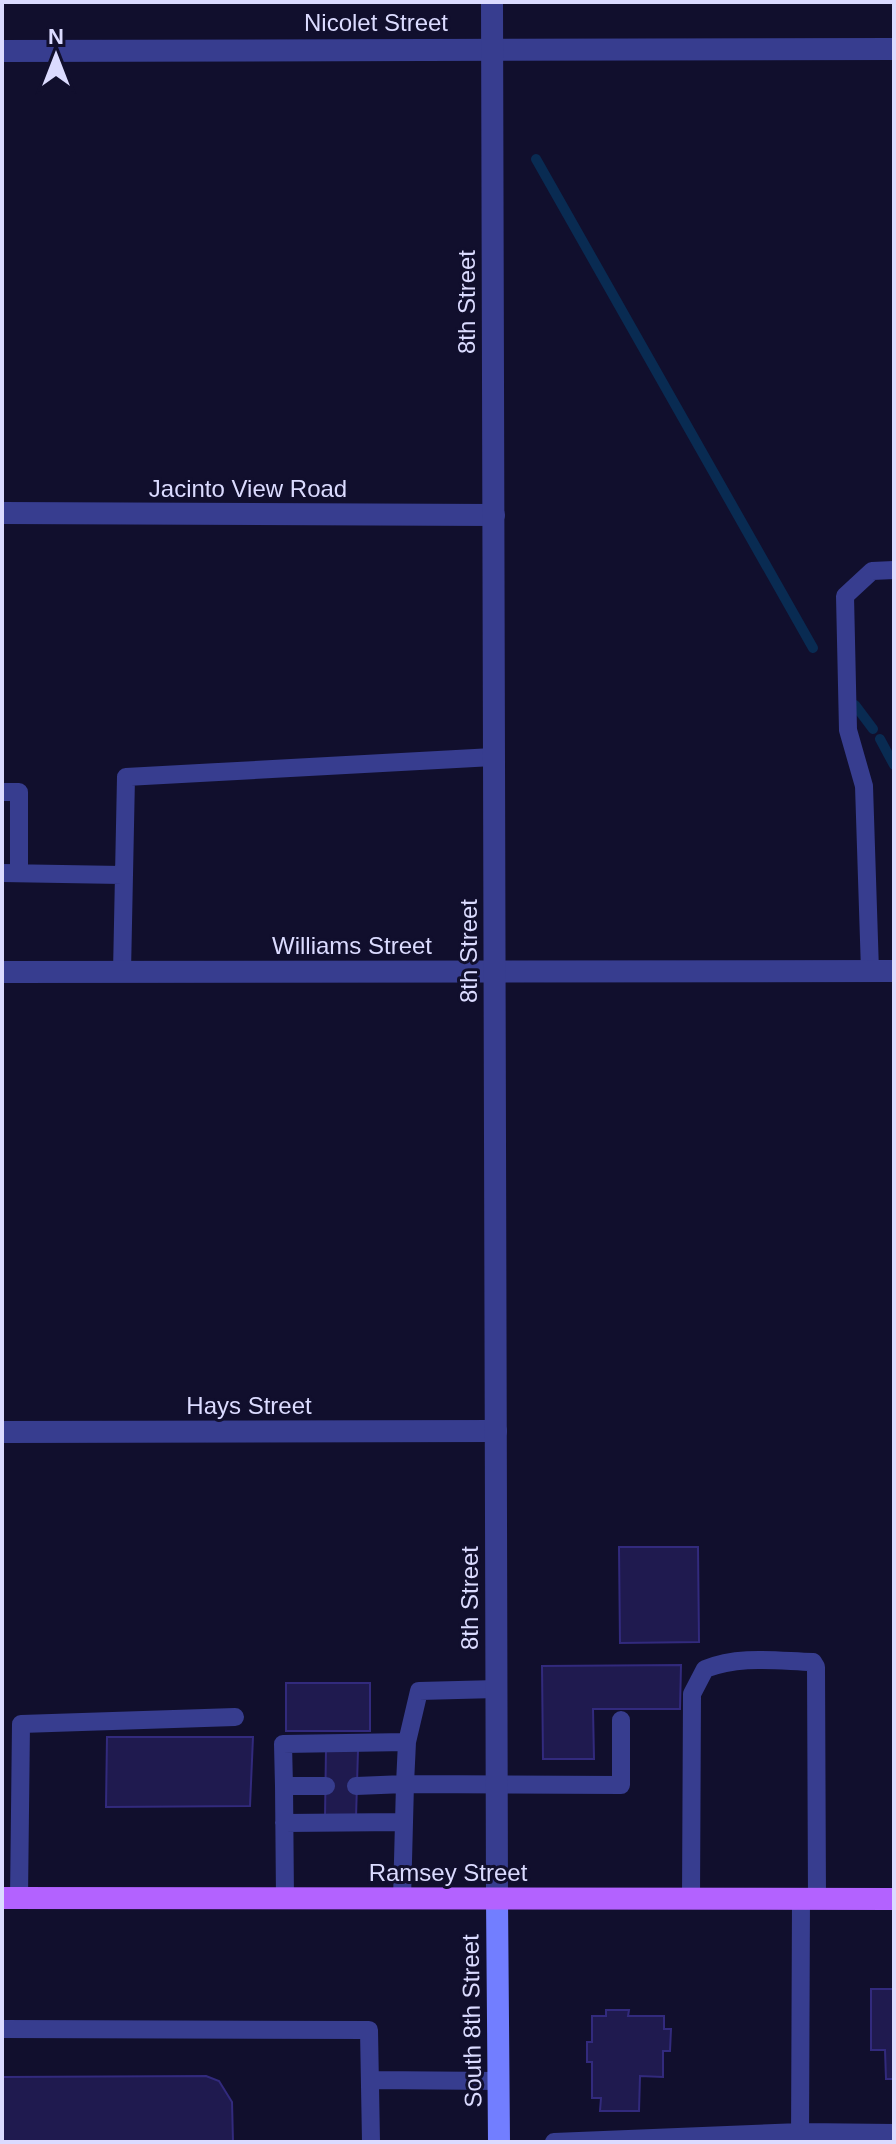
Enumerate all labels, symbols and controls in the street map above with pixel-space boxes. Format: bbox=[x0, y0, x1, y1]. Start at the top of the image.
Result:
street label: Nicolet Street bbox=[304, 9, 448, 36]
north arrow bbox=[16, 16, 96, 96]
text: N bbox=[48, 24, 64, 49]
street label: 8th Street bbox=[453, 250, 480, 354]
street label: Jacinto View Road bbox=[149, 475, 347, 502]
street label: 8th Street bbox=[455, 899, 482, 1003]
street label: Williams Street bbox=[272, 932, 432, 959]
street label: Hays Street bbox=[186, 1392, 312, 1419]
street label: 8th Street bbox=[456, 1546, 483, 1650]
street label: Ramsey Street bbox=[369, 1859, 528, 1886]
street label: South 8th Street bbox=[456, 1934, 487, 2108]

